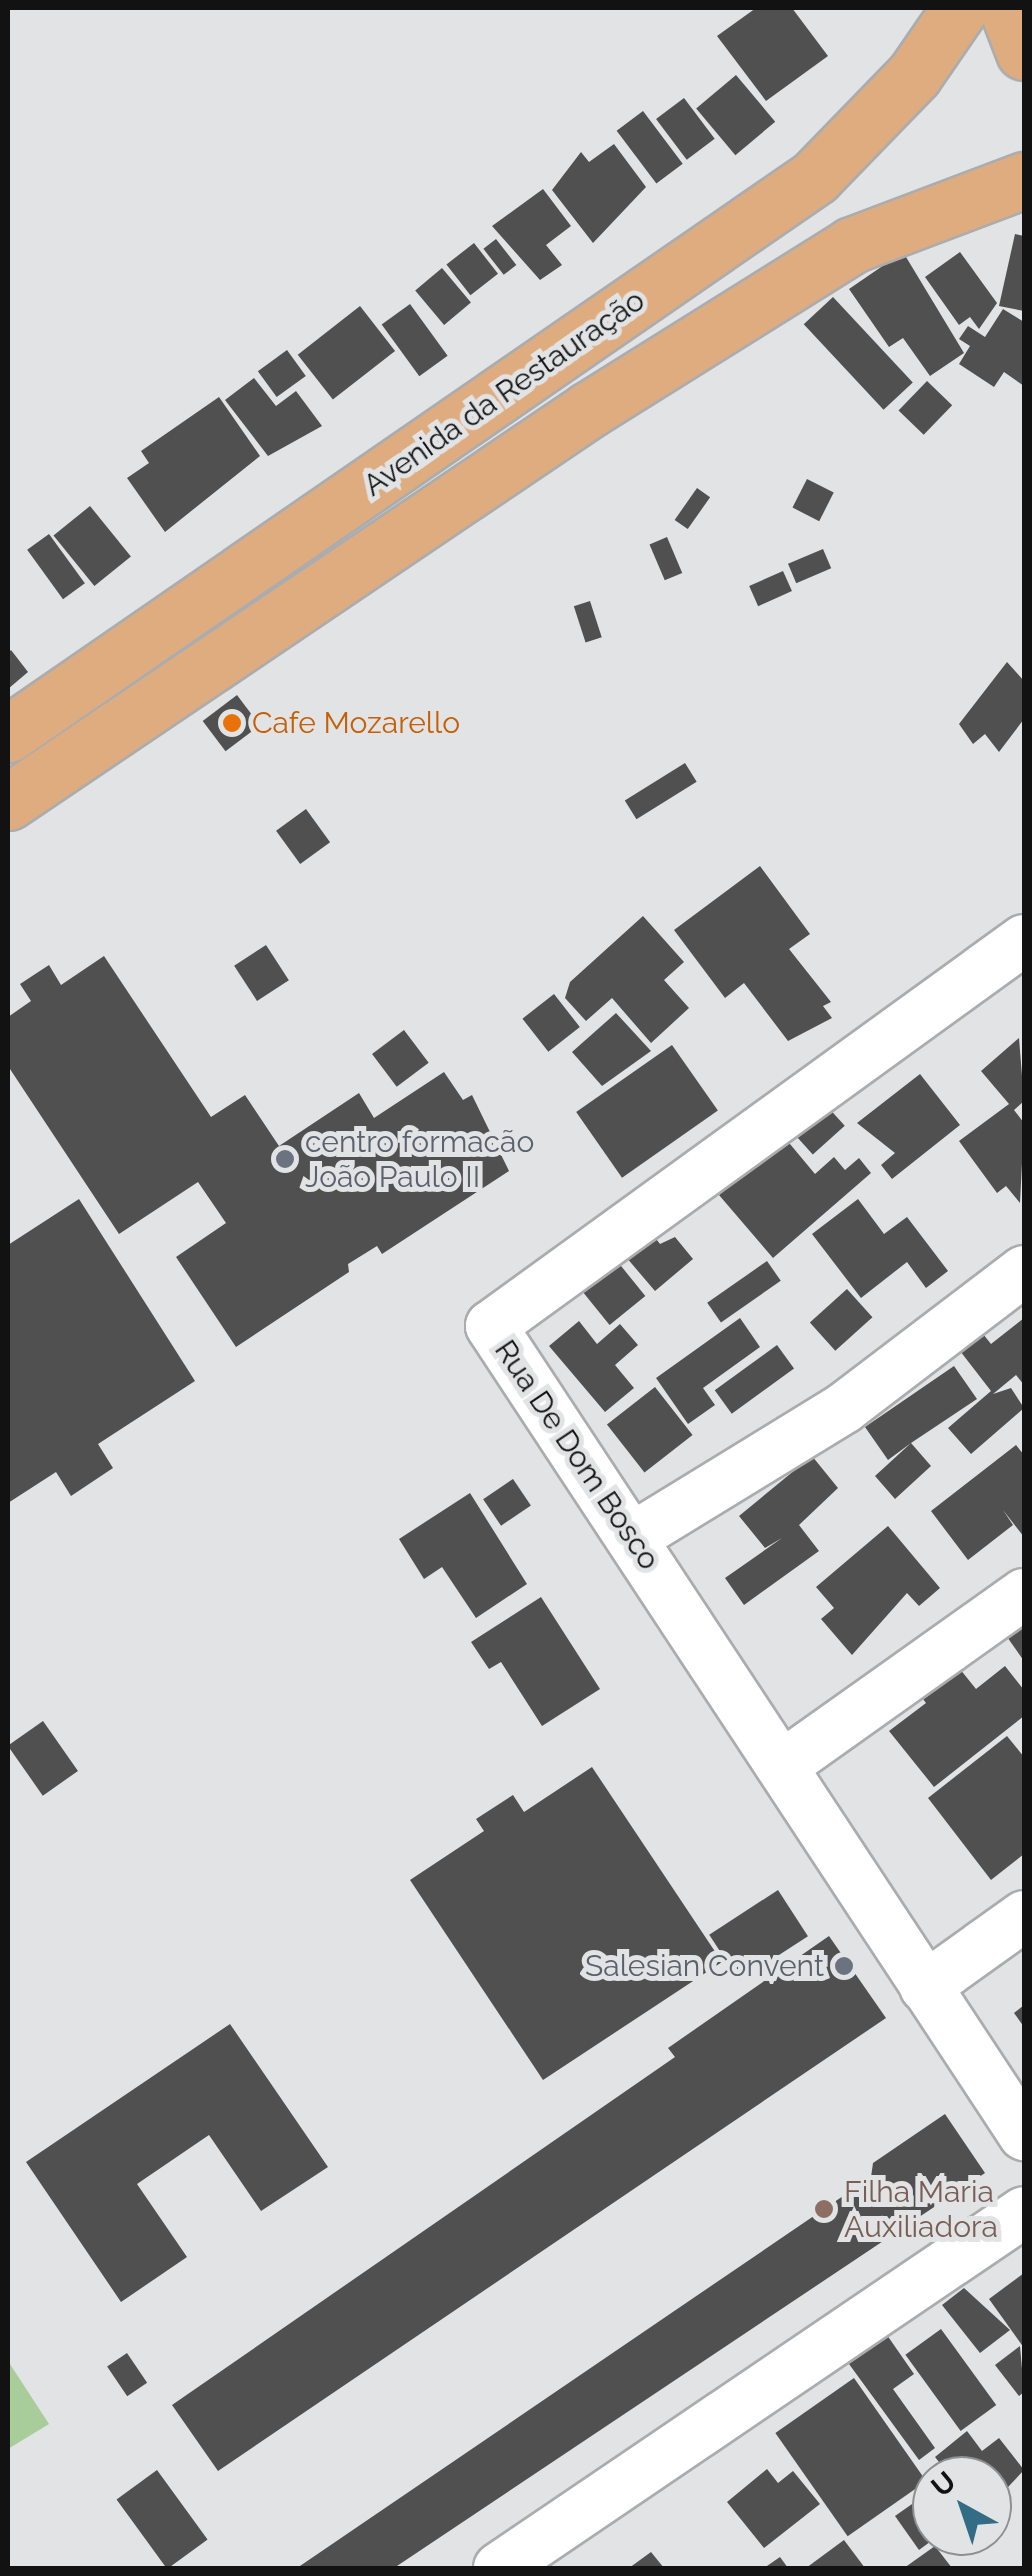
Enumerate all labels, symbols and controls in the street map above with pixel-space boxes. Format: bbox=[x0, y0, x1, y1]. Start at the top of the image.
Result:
street label: Avenida da Restauração bbox=[357, 282, 651, 504]
place label: Cafe Mozarello bbox=[252, 705, 460, 741]
marker: Cafe Mozarello bbox=[221, 712, 243, 734]
place label: centro formacão João Paulo II bbox=[305, 1124, 534, 1194]
marker: centro formacão João Paulo II bbox=[274, 1148, 296, 1170]
street label: Rua De Dom Bosco bbox=[487, 1333, 667, 1577]
place label: Salesian Convent bbox=[585, 1948, 824, 1984]
marker: Salesian Convent bbox=[833, 1955, 855, 1977]
place label: Filha Maria Auxiliadora bbox=[844, 2174, 998, 2244]
marker: Filha Maria Auxiliadora bbox=[813, 2198, 835, 2220]
north arrow bbox=[912, 2456, 1012, 2556]
text: U bbox=[925, 2465, 962, 2504]

